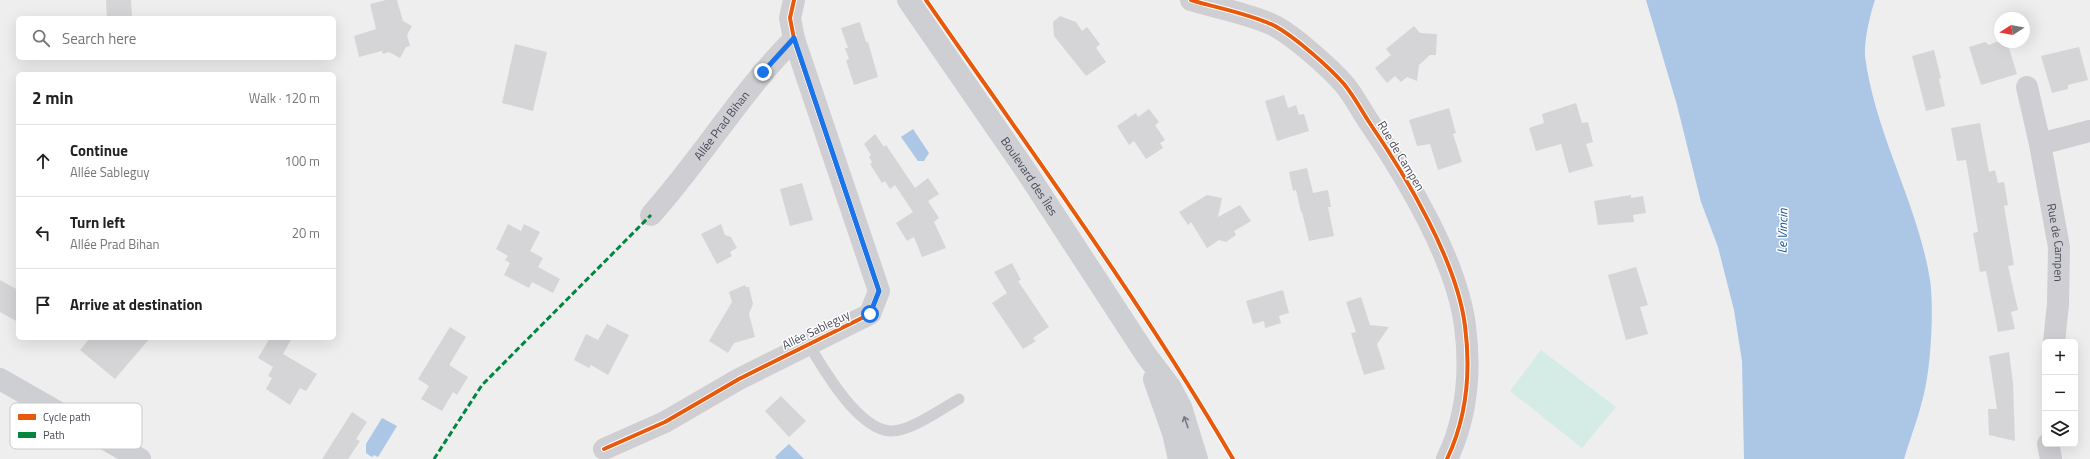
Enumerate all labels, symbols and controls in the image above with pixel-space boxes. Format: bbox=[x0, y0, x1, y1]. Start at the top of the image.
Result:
north arrow bbox=[1994, 12, 2030, 48]
search box bbox=[16, 16, 336, 60]
icon: search bbox=[30, 27, 52, 49]
text: Search here bbox=[62, 27, 136, 50]
route end bbox=[754, 63, 772, 81]
text: 2 min bbox=[32, 85, 73, 111]
street label: Allée Prad Bihan bbox=[689, 87, 754, 164]
text: Walk · 120 m bbox=[249, 88, 320, 108]
street label: Rue de Campen bbox=[1373, 117, 1430, 194]
street label: Boulevard des Îles bbox=[996, 133, 1063, 220]
text: Continue bbox=[70, 139, 128, 162]
icon: ahead bbox=[32, 150, 54, 172]
text: 100 m bbox=[284, 151, 320, 171]
text: Allée Sableguy bbox=[70, 162, 150, 182]
street label: Rue de Campen bbox=[2042, 202, 2069, 282]
water label: Le Vincin bbox=[1772, 208, 1792, 254]
text: Turn left bbox=[70, 211, 125, 234]
icon: left bbox=[32, 222, 54, 244]
text: 20 m bbox=[292, 223, 320, 243]
text: Allée Prad Bihan bbox=[70, 234, 160, 254]
text: Arrive at destination bbox=[70, 293, 203, 316]
icon: arrive bbox=[32, 294, 54, 316]
street label: Allée Sableguy bbox=[779, 305, 853, 354]
route start bbox=[861, 305, 879, 323]
map controls bbox=[2042, 339, 2078, 447]
button: + bbox=[2042, 339, 2078, 375]
button: − bbox=[2042, 375, 2078, 411]
legend bbox=[10, 403, 142, 449]
text: Cycle path bbox=[43, 409, 91, 425]
button: layers bbox=[2042, 411, 2078, 447]
one-way arrow bbox=[1182, 415, 1189, 428]
text: Path bbox=[43, 427, 65, 443]

